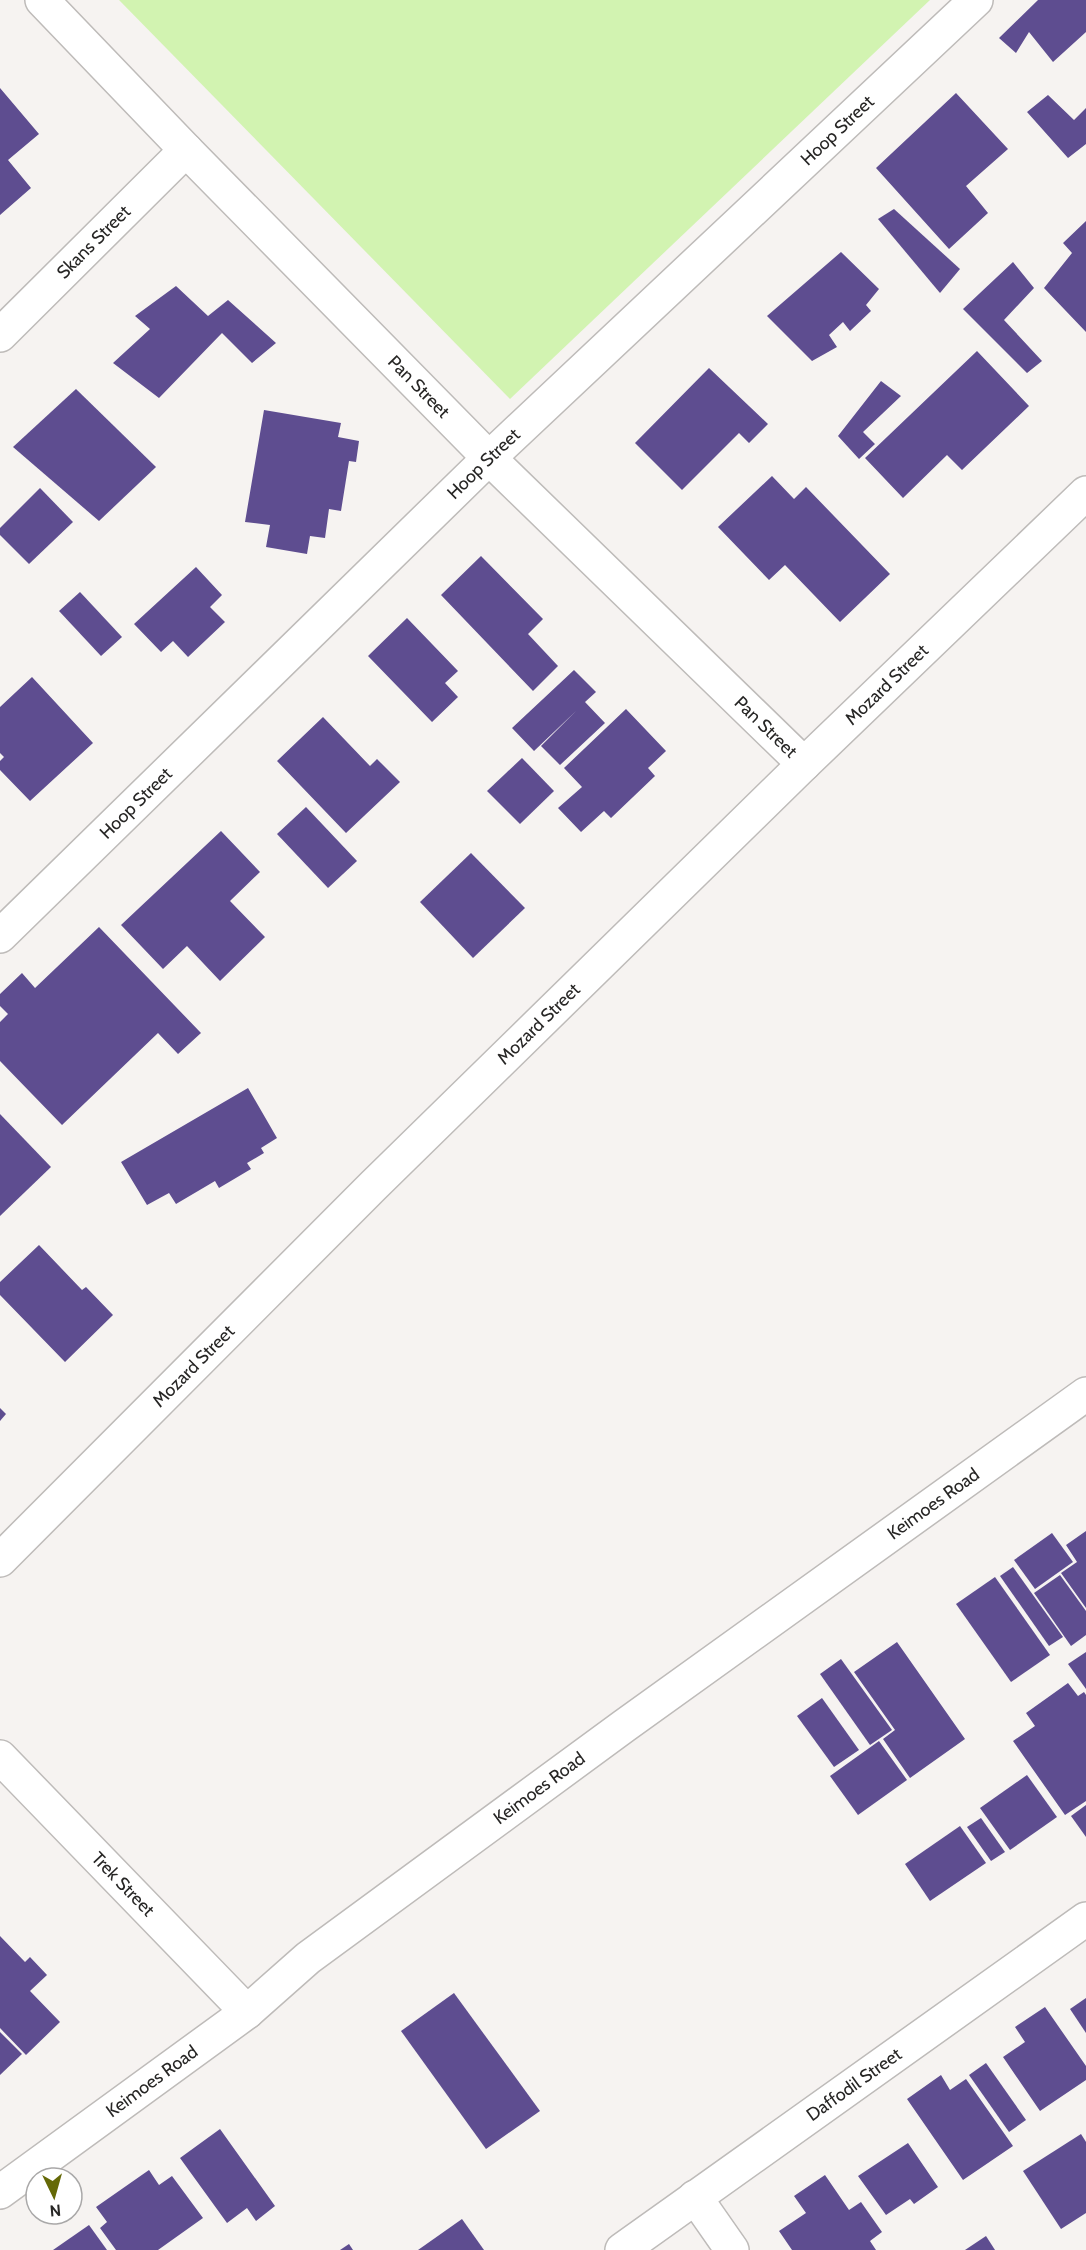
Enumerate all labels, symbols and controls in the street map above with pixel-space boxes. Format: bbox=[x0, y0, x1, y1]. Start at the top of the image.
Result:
street label: Hoop Street bbox=[796, 91, 879, 170]
street label: Skans Street bbox=[52, 201, 135, 283]
street label: Pan Street bbox=[383, 351, 454, 423]
street label: Hoop Street bbox=[443, 424, 525, 504]
street label: Mozard Street bbox=[840, 640, 933, 730]
street label: Pan Street bbox=[730, 692, 802, 762]
street label: Hoop Street bbox=[95, 763, 177, 843]
street label: Mozard Street bbox=[493, 979, 585, 1069]
street label: Mozard Street bbox=[148, 1320, 239, 1412]
street label: Keimoes Road bbox=[883, 1463, 984, 1544]
street label: Keimoes Road bbox=[489, 1747, 589, 1829]
street label: Trek Street bbox=[87, 1847, 159, 1921]
street label: Keimoes Road bbox=[102, 2041, 202, 2122]
street label: Daffodil Street bbox=[802, 2043, 906, 2126]
north arrow bbox=[24, 2166, 84, 2226]
text: N bbox=[49, 2200, 62, 2220]

